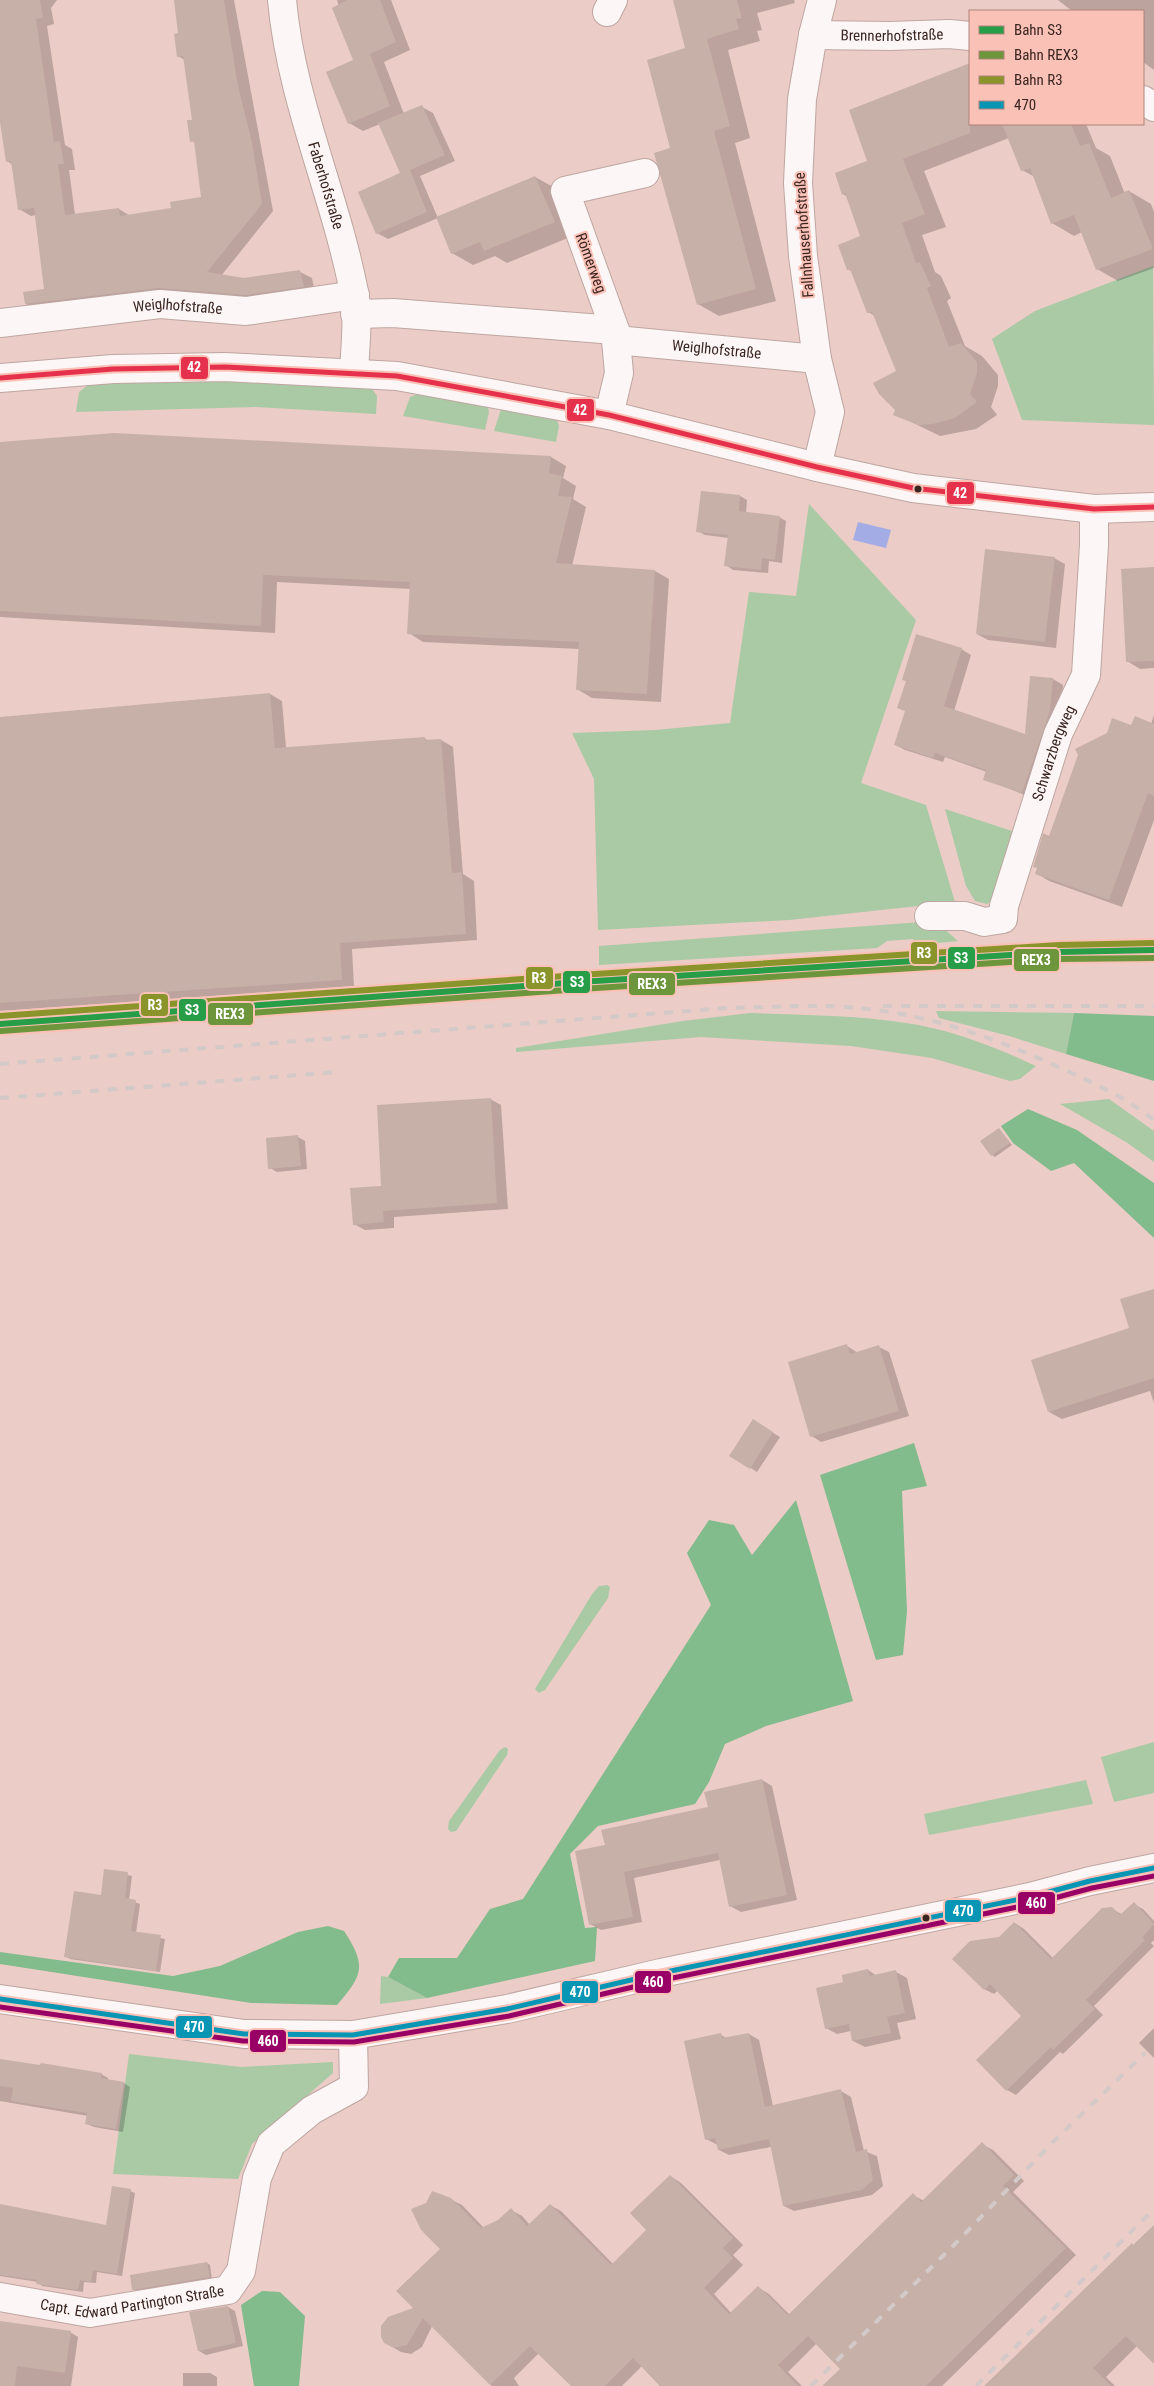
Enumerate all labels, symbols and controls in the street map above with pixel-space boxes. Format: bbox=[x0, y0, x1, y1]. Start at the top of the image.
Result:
legend bbox=[969, 10, 1144, 125]
text: Bahn S3 bbox=[1014, 21, 1063, 39]
street label: Brennerhofstraße bbox=[840, 25, 944, 45]
text: Bahn REX3 bbox=[1014, 46, 1078, 64]
text: Bahn R3 bbox=[1014, 71, 1063, 89]
text: 470 bbox=[1014, 96, 1036, 114]
street label: Faberhofstraße bbox=[304, 140, 347, 231]
street label: Fallnhauserhofstraße bbox=[791, 172, 817, 298]
street label: Römerweg bbox=[572, 230, 610, 296]
street label: Weiglhofstraße bbox=[132, 295, 223, 318]
street label: Weiglhofstraße bbox=[671, 336, 762, 363]
line badge: 42 bbox=[180, 356, 209, 380]
text: 42 bbox=[187, 359, 201, 375]
line badge: 42 bbox=[566, 398, 595, 422]
text: 42 bbox=[573, 402, 587, 418]
line badge: 42 bbox=[946, 481, 975, 505]
unlabelled marker bbox=[913, 484, 923, 494]
text: 42 bbox=[953, 485, 967, 501]
street label: Schwarzbergweg bbox=[1029, 702, 1079, 803]
line badge: R3 bbox=[910, 941, 938, 965]
text: R3 bbox=[917, 945, 931, 961]
line badge: S3 bbox=[947, 946, 976, 970]
line badge: REX3 bbox=[1013, 948, 1060, 972]
text: S3 bbox=[954, 950, 968, 966]
text: REX3 bbox=[1021, 952, 1051, 968]
line badge: R3 bbox=[525, 966, 554, 990]
text: R3 bbox=[532, 970, 546, 986]
line badge: S3 bbox=[562, 970, 591, 994]
line badge: REX3 bbox=[628, 972, 676, 996]
text: S3 bbox=[570, 974, 584, 990]
text: REX3 bbox=[637, 976, 667, 992]
line badge: R3 bbox=[140, 993, 169, 1017]
text: R3 bbox=[148, 997, 162, 1013]
line badge: S3 bbox=[178, 998, 207, 1022]
text: S3 bbox=[185, 1002, 199, 1018]
line badge: REX3 bbox=[207, 1002, 254, 1026]
text: REX3 bbox=[215, 1006, 245, 1022]
line badge: 460 bbox=[1017, 1891, 1056, 1915]
text: 460 bbox=[1025, 1895, 1047, 1911]
line badge: 470 bbox=[944, 1899, 982, 1923]
text: 470 bbox=[952, 1903, 974, 1919]
unlabelled marker bbox=[921, 1913, 931, 1923]
line badge: 460 bbox=[634, 1970, 672, 1994]
text: 460 bbox=[642, 1974, 664, 1990]
line badge: 470 bbox=[561, 1980, 599, 2004]
text: 470 bbox=[569, 1984, 591, 2000]
line badge: 470 bbox=[175, 2015, 213, 2039]
text: 470 bbox=[183, 2019, 205, 2035]
line badge: 460 bbox=[249, 2029, 287, 2053]
text: 460 bbox=[257, 2033, 279, 2049]
street label: Capt. Edward Partington Straße bbox=[39, 2282, 225, 2322]

